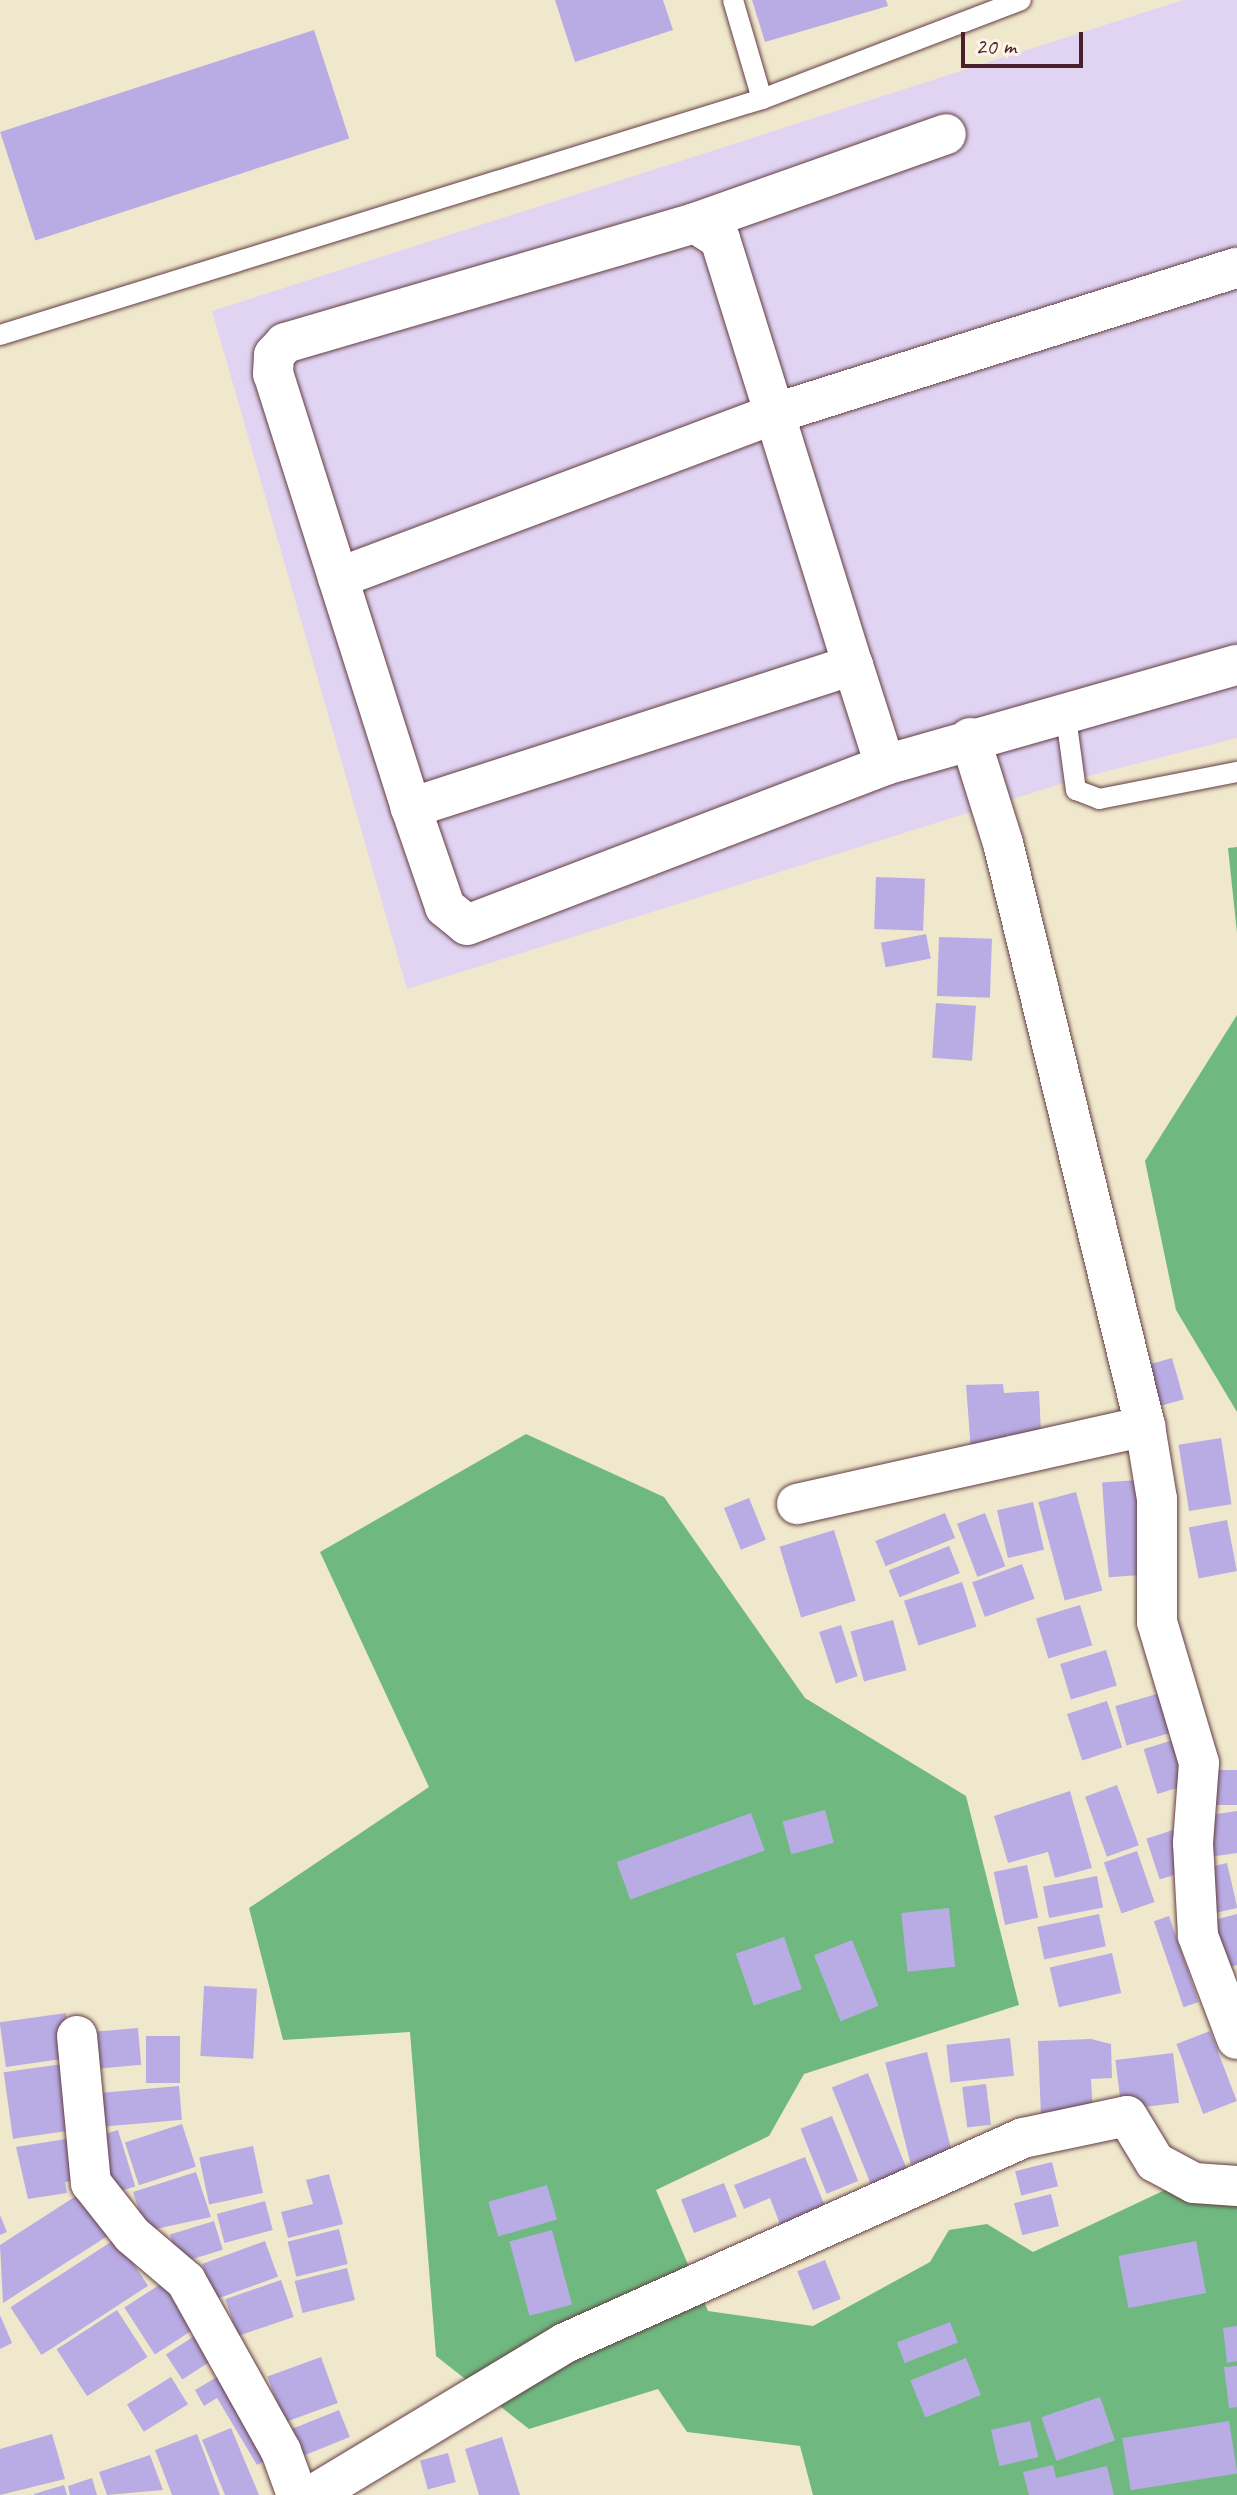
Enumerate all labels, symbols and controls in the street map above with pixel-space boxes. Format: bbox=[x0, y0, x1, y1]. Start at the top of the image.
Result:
scale bar bbox=[965, 16, 1087, 66]
text: 20 m bbox=[975, 31, 1016, 61]

